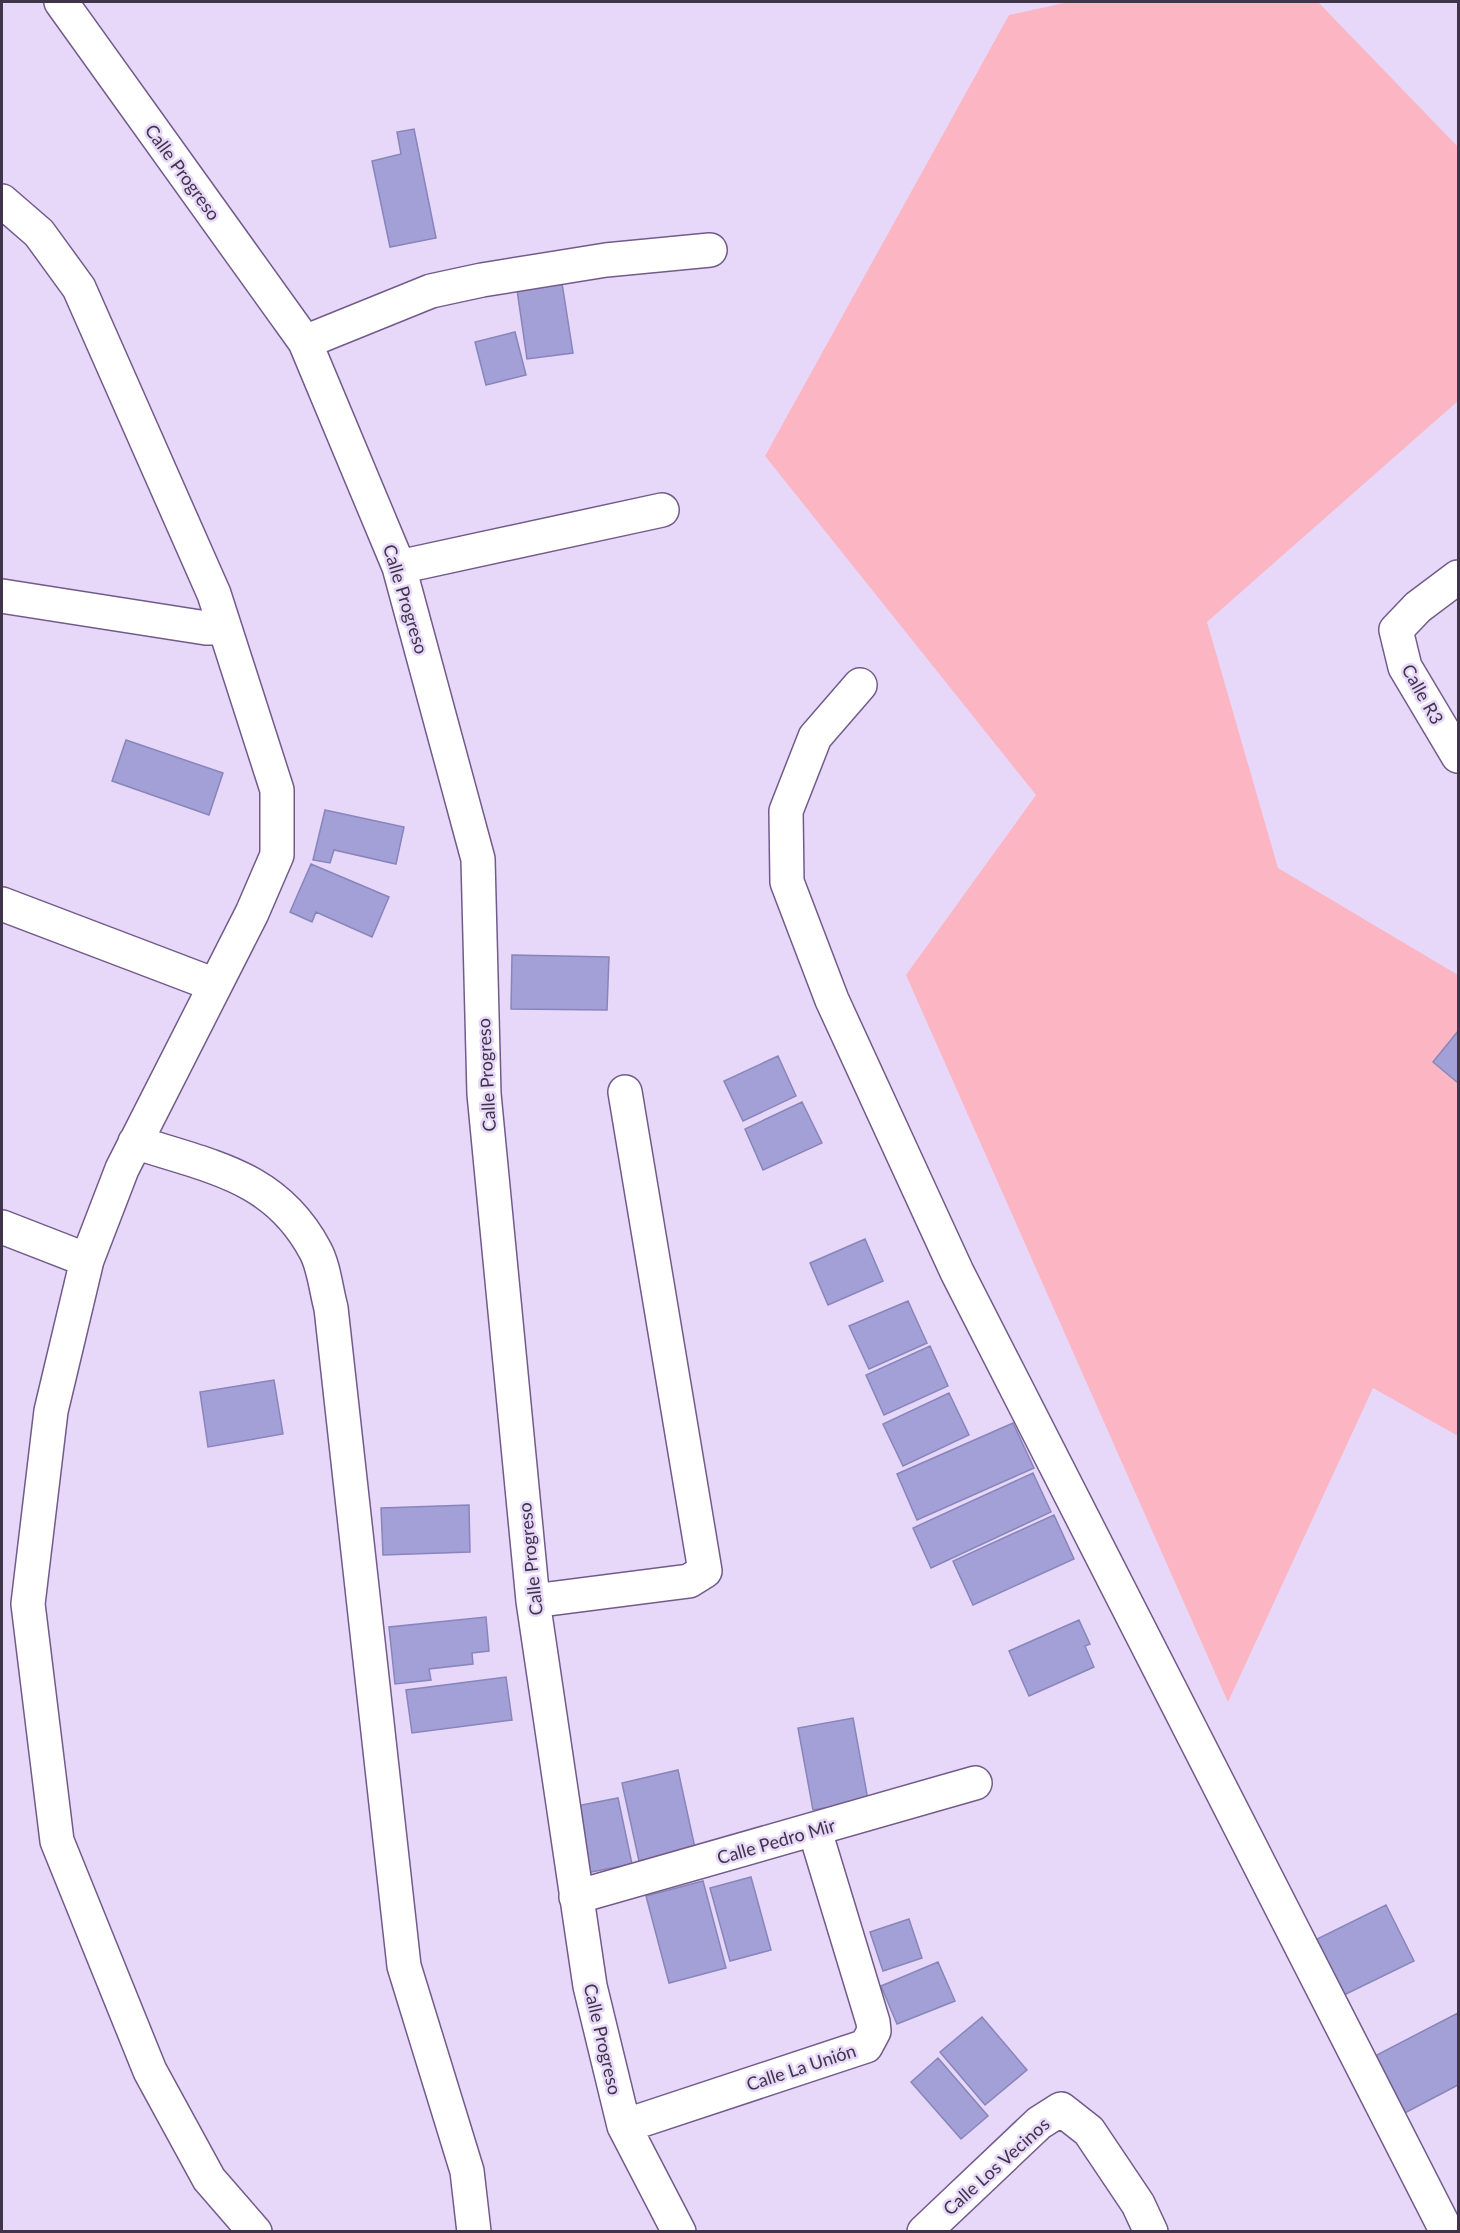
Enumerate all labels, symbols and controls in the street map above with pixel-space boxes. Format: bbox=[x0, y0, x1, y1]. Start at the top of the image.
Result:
street label: Calle Progreso bbox=[141, 120, 225, 224]
street label: Calle Progreso bbox=[379, 541, 433, 657]
street label: Calle R3 bbox=[1398, 660, 1448, 728]
street label: Calle Progreso bbox=[472, 1018, 500, 1132]
street label: Calle Progreso bbox=[513, 1501, 547, 1617]
street label: Calle Pedro Mir bbox=[714, 1813, 838, 1868]
street label: Calle Progreso bbox=[580, 1981, 626, 2097]
street label: Calle La Unión bbox=[743, 2039, 859, 2095]
street label: Calle Los Vecinos bbox=[938, 2112, 1054, 2219]

